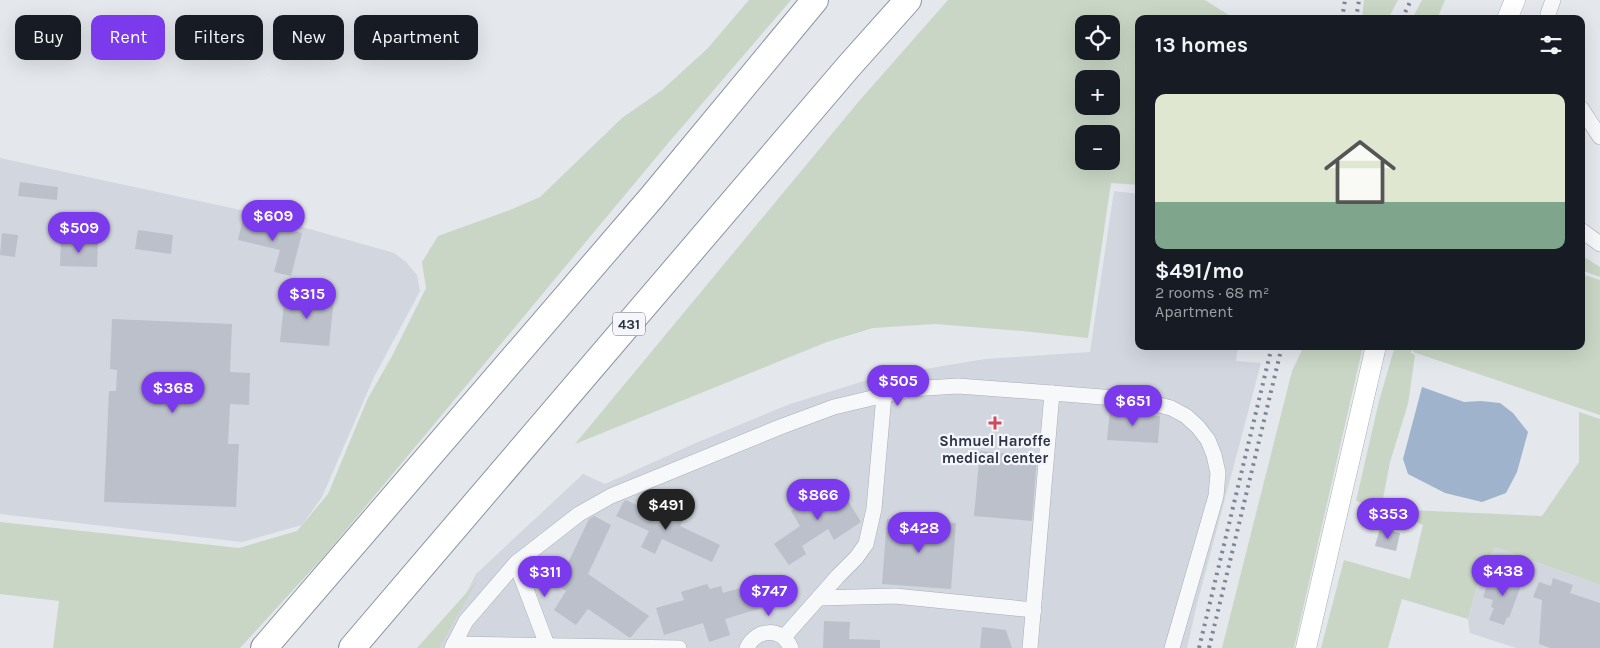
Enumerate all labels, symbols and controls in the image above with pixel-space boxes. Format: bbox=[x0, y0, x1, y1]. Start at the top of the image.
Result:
chip: Buy bbox=[15, 15, 81, 60]
chip: Rent bbox=[91, 15, 165, 60]
chip: Filters bbox=[175, 15, 263, 60]
chip: New bbox=[273, 15, 344, 60]
chip: Apartment bbox=[354, 15, 478, 60]
map controls bbox=[1075, 15, 1120, 170]
button: locate bbox=[1075, 15, 1120, 60]
icon: filters bbox=[1537, 31, 1565, 59]
text: 13 homes bbox=[1155, 33, 1248, 57]
button: + bbox=[1075, 70, 1120, 115]
button: − bbox=[1075, 125, 1120, 170]
icon: home bbox=[1315, 127, 1405, 217]
pin: $609 bbox=[243, 200, 303, 242]
text: $609 bbox=[253, 206, 293, 225]
pin: $509 bbox=[49, 212, 109, 254]
text: $509 bbox=[59, 218, 99, 237]
text: $491/mo bbox=[1155, 259, 1244, 283]
pin: $315 bbox=[277, 278, 337, 320]
text: 2 rooms · 68 m² bbox=[1155, 283, 1269, 302]
text: $315 bbox=[289, 284, 325, 303]
text: Apartment bbox=[1155, 302, 1233, 321]
road number: 431 bbox=[613, 312, 645, 336]
pin: $505 bbox=[868, 364, 928, 407]
text: $505 bbox=[878, 371, 918, 390]
pin: $368 bbox=[143, 372, 203, 414]
text: $368 bbox=[152, 378, 194, 397]
pin: $651 bbox=[1103, 384, 1163, 427]
text: $651 bbox=[1115, 391, 1151, 410]
marker: Shmuel Haroffe medical center bbox=[988, 416, 1002, 430]
place label: Shmuel Haroffe medical center bbox=[939, 432, 1051, 467]
pin: $866 bbox=[788, 478, 848, 521]
text: $866 bbox=[798, 485, 838, 504]
pin: $491 bbox=[636, 488, 696, 531]
text: $491 bbox=[648, 495, 684, 514]
pin: $353 bbox=[1358, 498, 1418, 540]
text: $353 bbox=[1368, 504, 1408, 523]
pin: $428 bbox=[889, 512, 949, 554]
text: $428 bbox=[899, 518, 939, 537]
pin: $438 bbox=[1473, 554, 1533, 597]
pin: $311 bbox=[515, 556, 575, 598]
text: $438 bbox=[1483, 561, 1523, 580]
text: $311 bbox=[529, 562, 561, 581]
pin: $747 bbox=[739, 574, 799, 617]
text: $747 bbox=[751, 581, 787, 600]

